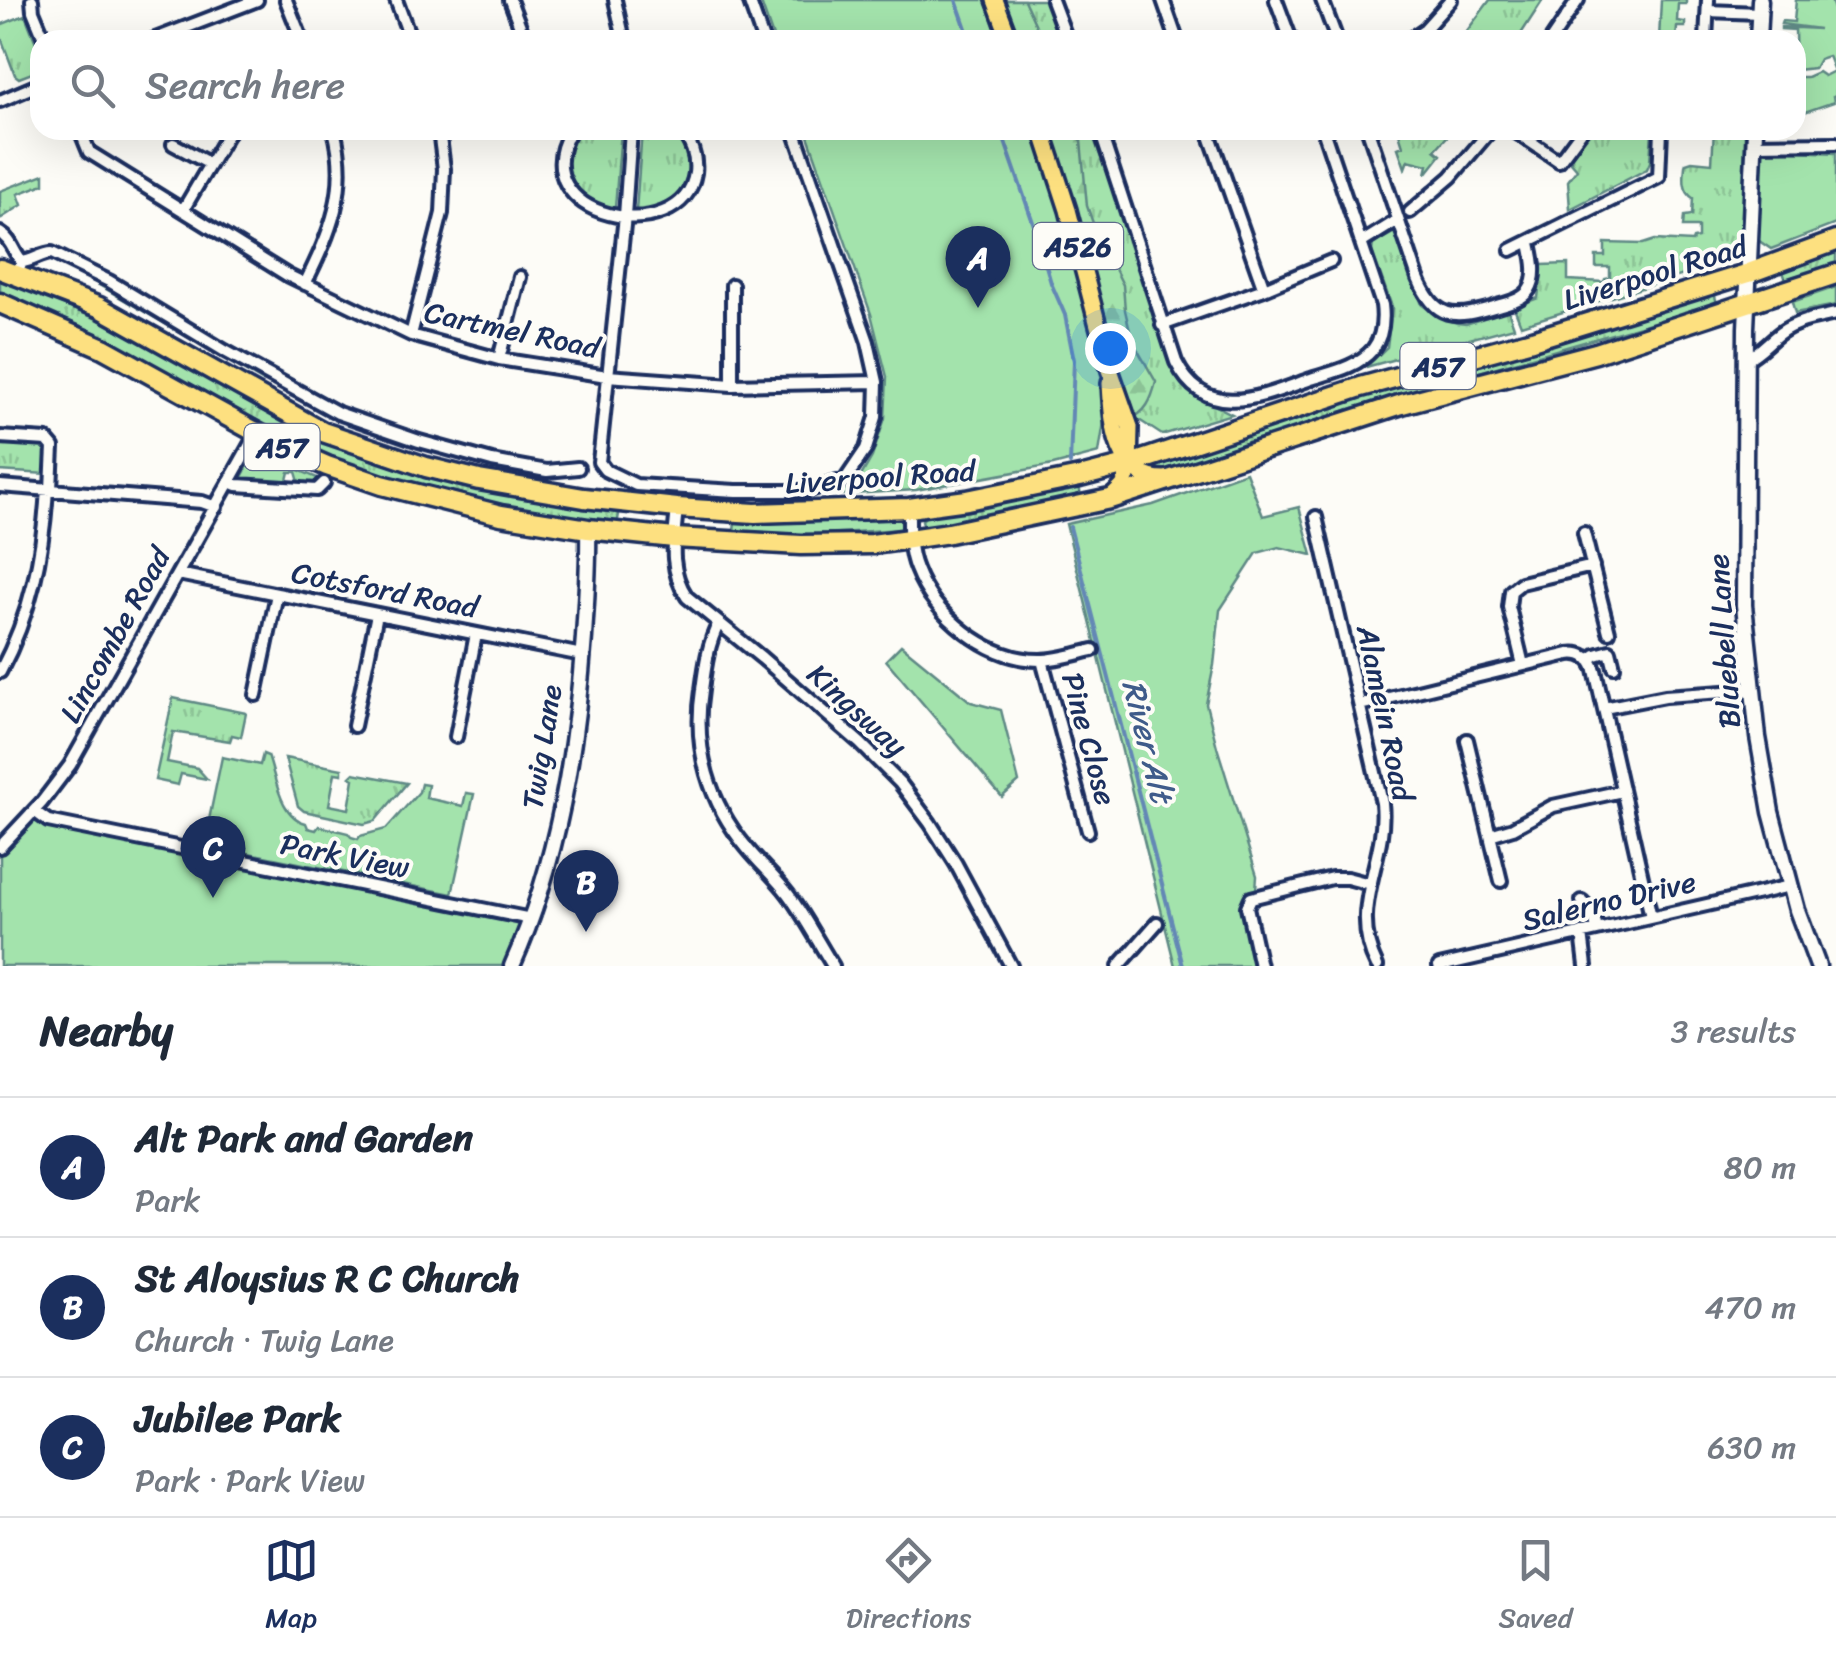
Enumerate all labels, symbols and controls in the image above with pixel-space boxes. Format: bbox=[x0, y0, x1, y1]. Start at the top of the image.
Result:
search box bbox=[30, 30, 1806, 140]
text: Search here bbox=[145, 52, 345, 119]
icon: search bbox=[65, 58, 120, 113]
street label: Liverpool Road bbox=[1556, 219, 1756, 327]
road number: A526 bbox=[1033, 223, 1123, 269]
pin: A bbox=[946, 226, 1010, 308]
street label: Cartmel Road bbox=[419, 285, 607, 375]
your location bbox=[1085, 323, 1136, 374]
road number: A57 bbox=[1400, 343, 1476, 389]
road number: A57 bbox=[244, 424, 320, 470]
street label: Liverpool Road bbox=[783, 443, 979, 511]
street label: Lincombe Road bbox=[44, 535, 187, 733]
street label: Cotsford Road bbox=[287, 545, 485, 635]
street label: Bluebell Lane bbox=[1691, 552, 1757, 730]
street label: Alamein Road bbox=[1340, 619, 1430, 808]
street label: Kingsway bbox=[794, 649, 921, 771]
street label: Pine Close bbox=[1045, 666, 1133, 812]
water label: River Alt bbox=[1105, 674, 1191, 813]
street label: Twig Lane bbox=[506, 681, 578, 813]
pin: C bbox=[180, 816, 246, 898]
street label: Park View bbox=[276, 817, 415, 895]
pin: B bbox=[554, 850, 618, 932]
street label: Salerno Drive bbox=[1517, 855, 1701, 947]
text: Nearby bbox=[40, 994, 173, 1068]
text: 3 results bbox=[1671, 1003, 1796, 1060]
text: Alt Park and Garden bbox=[135, 1105, 473, 1172]
text: A bbox=[62, 1139, 83, 1196]
text: 80 m bbox=[1724, 1139, 1796, 1196]
text: Park bbox=[135, 1172, 201, 1229]
text: St Aloysius R C Church bbox=[135, 1245, 520, 1312]
text: B bbox=[62, 1279, 83, 1336]
text: 470 m bbox=[1705, 1279, 1796, 1336]
text: Church · Twig Lane bbox=[135, 1312, 394, 1369]
text: Jubilee Park bbox=[135, 1385, 341, 1452]
text: C bbox=[63, 1419, 82, 1476]
text: 630 m bbox=[1707, 1419, 1796, 1476]
text: Park · Park View bbox=[135, 1452, 365, 1509]
tab: Map bbox=[264, 1533, 319, 1642]
tab: Directions bbox=[846, 1533, 971, 1642]
tab: Saved bbox=[1499, 1533, 1572, 1642]

